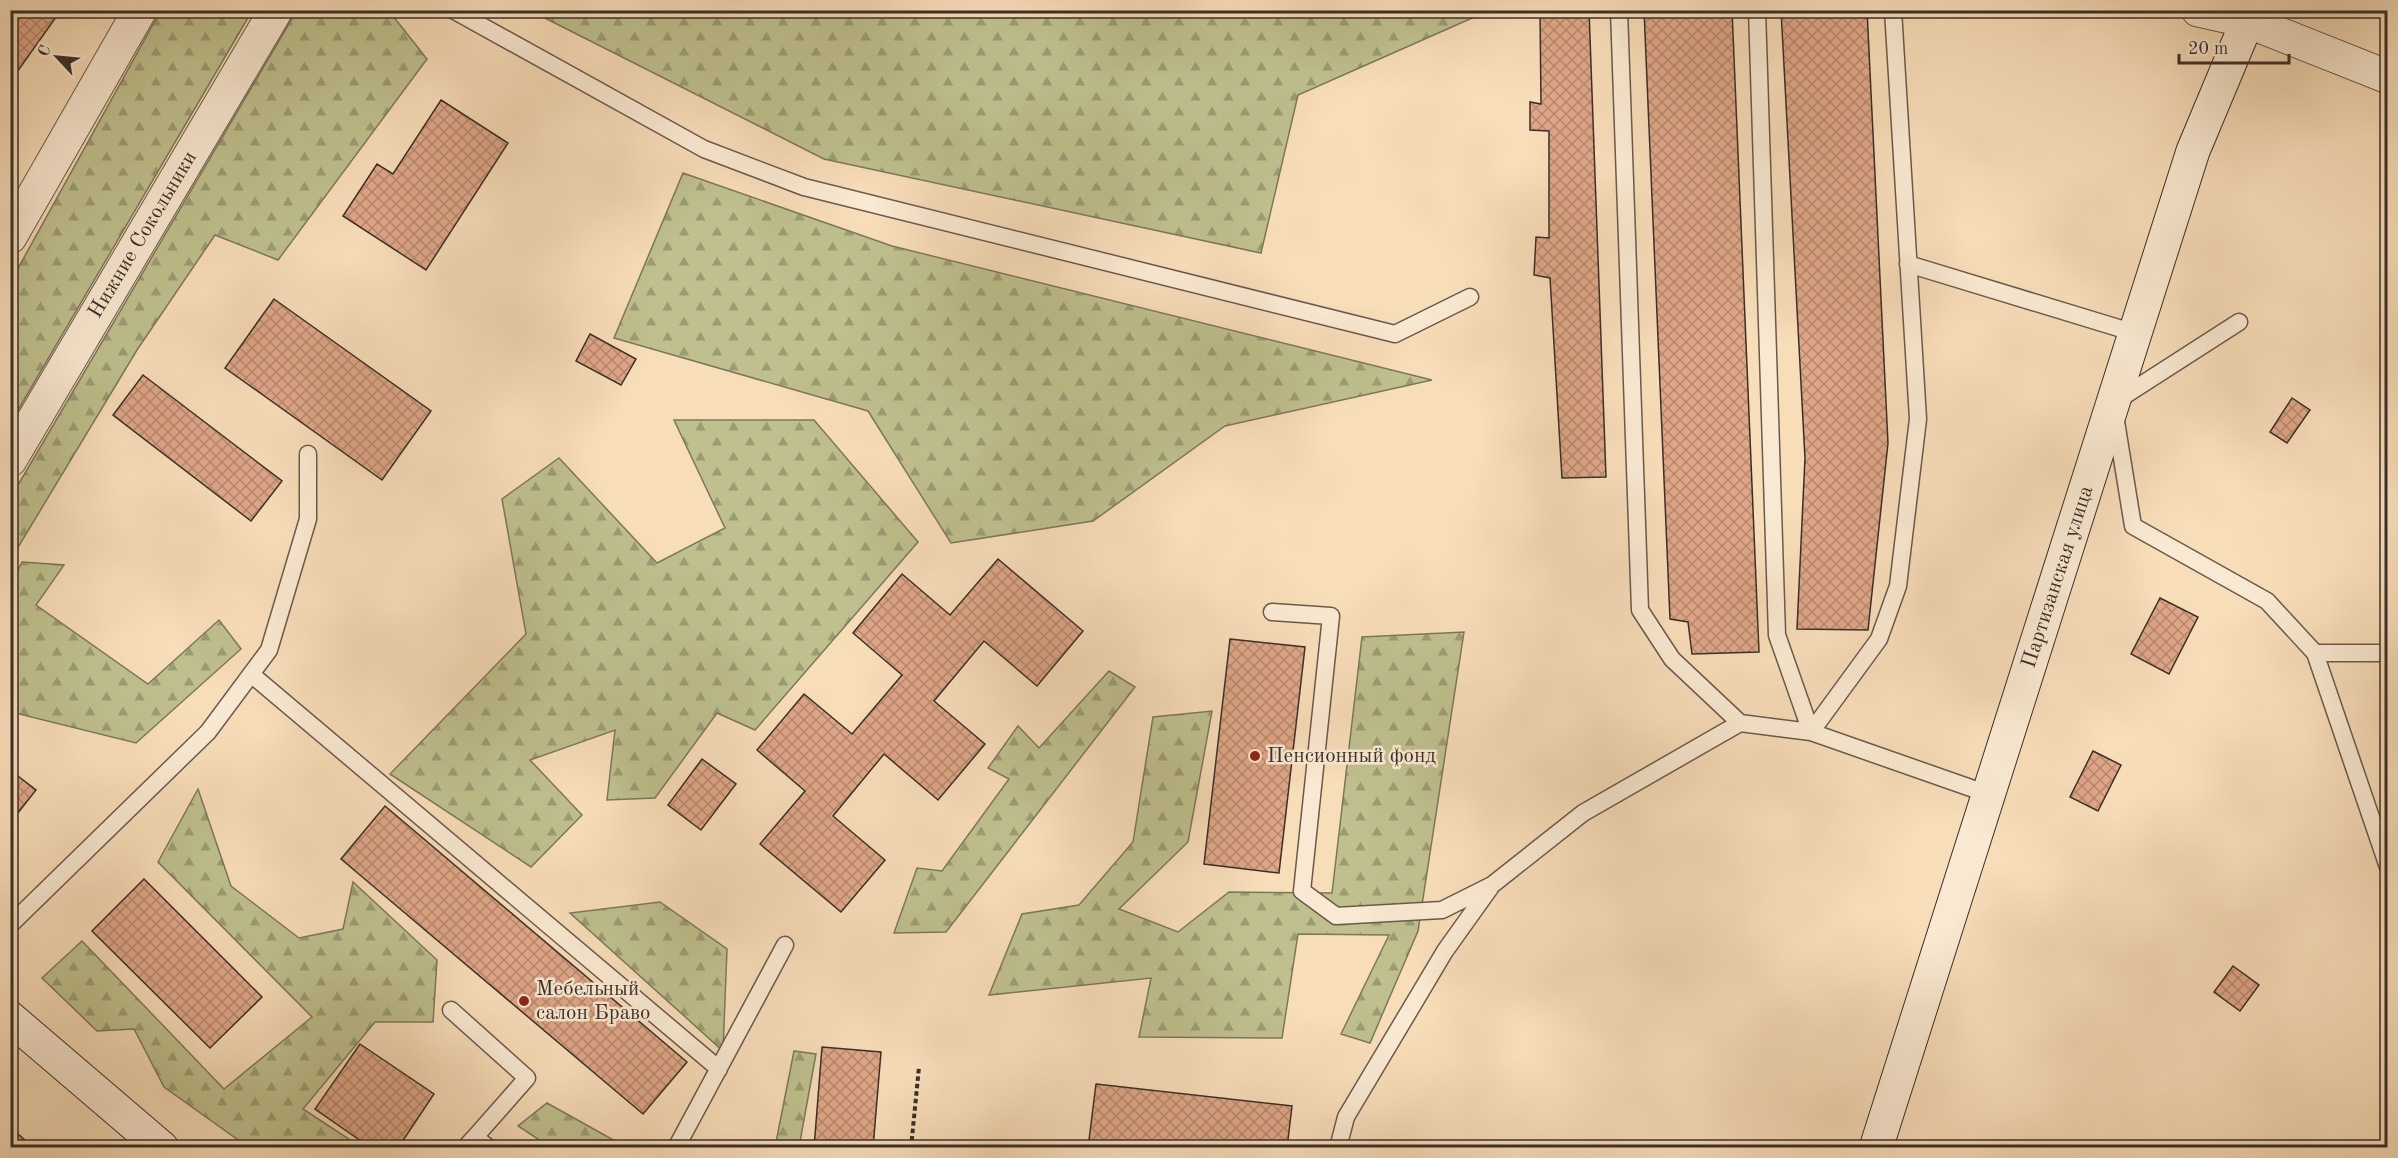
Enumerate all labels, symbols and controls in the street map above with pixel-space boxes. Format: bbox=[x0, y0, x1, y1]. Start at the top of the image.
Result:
north arrow bbox=[27, 27, 87, 87]
scale bar bbox=[2179, 27, 2288, 65]
text: 20 m bbox=[2188, 40, 2228, 58]
text: С bbox=[36, 43, 55, 60]
street label: Нижние Сокольники bbox=[85, 148, 201, 322]
street label: Партизанская улица bbox=[2019, 483, 2097, 671]
place label: Пенсионный фонд bbox=[1267, 746, 1437, 767]
marker: Пенсионный фонд bbox=[1248, 749, 1262, 763]
place label: Мебельный салон Браво bbox=[536, 979, 651, 1024]
marker: Мебельный салон Браво bbox=[517, 994, 531, 1008]

